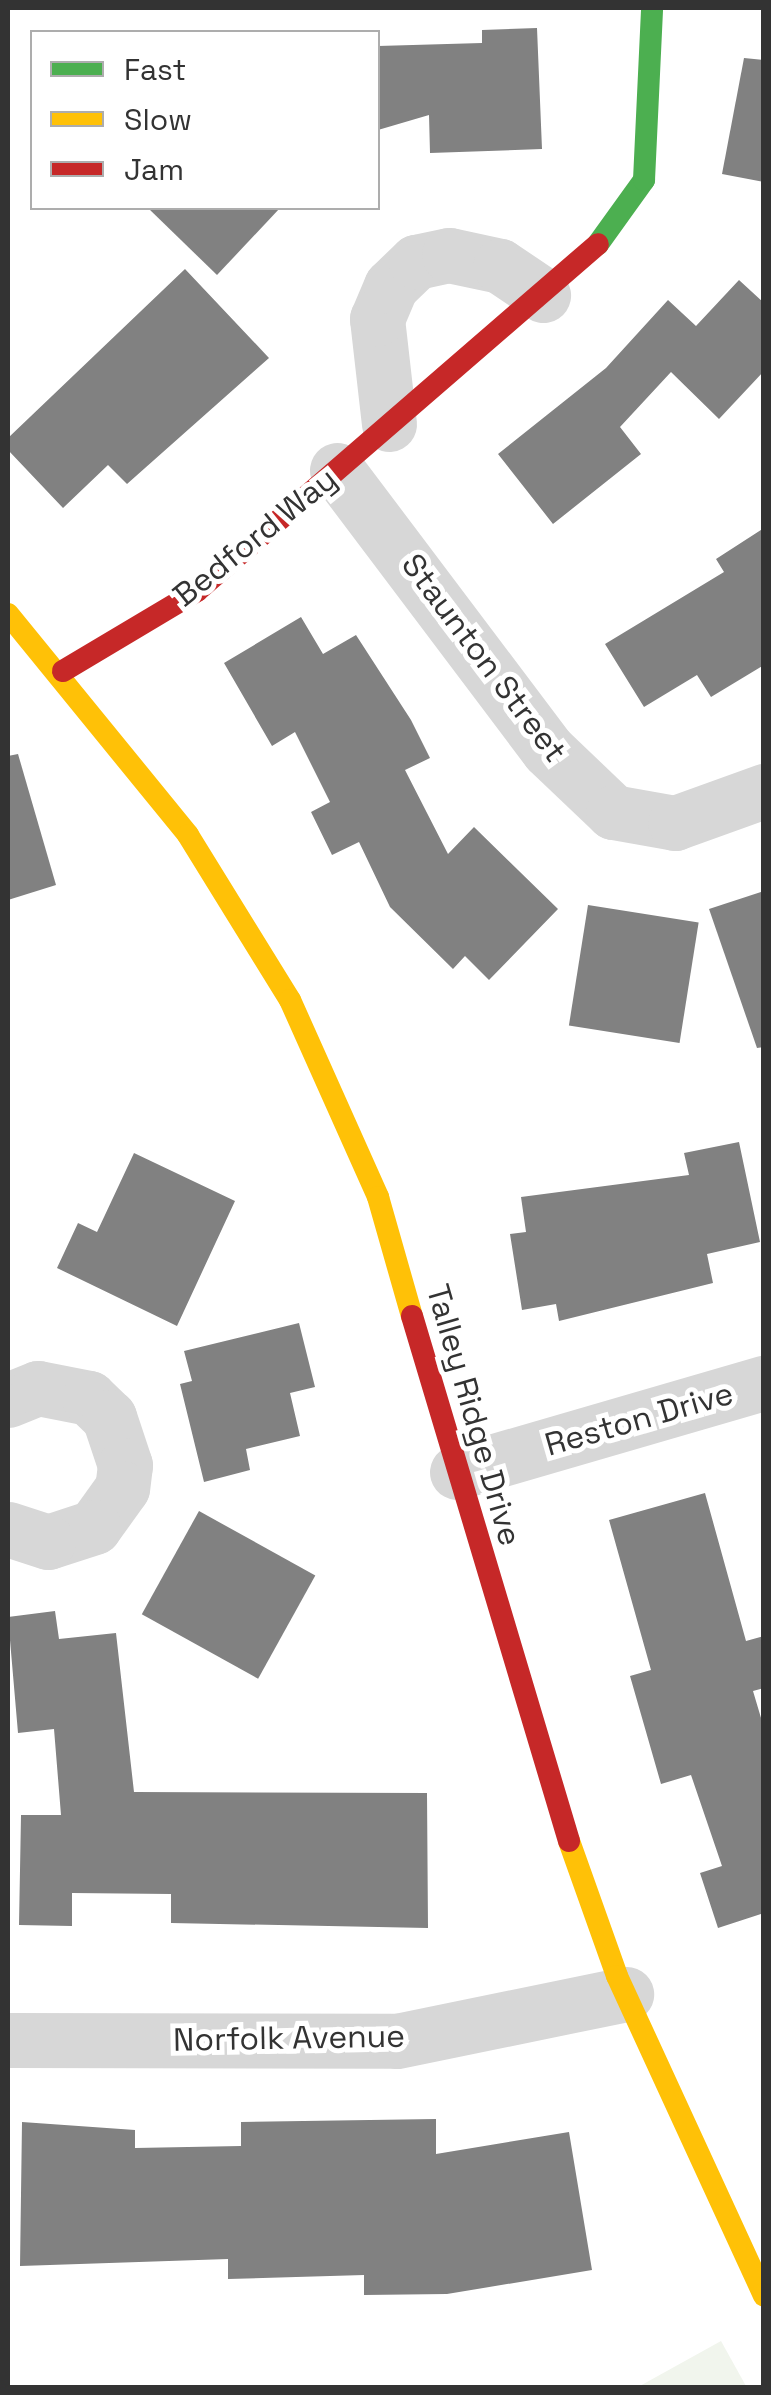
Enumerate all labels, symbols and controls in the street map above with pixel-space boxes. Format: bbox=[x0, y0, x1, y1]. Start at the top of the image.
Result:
legend bbox=[30, 30, 380, 210]
text: Fast bbox=[124, 50, 186, 89]
text: Slow bbox=[124, 100, 192, 139]
text: Jam bbox=[124, 150, 184, 189]
street label: Bedford Way bbox=[165, 459, 345, 615]
street label: Staunton Street bbox=[393, 546, 575, 770]
street label: Talley Ridge Drive bbox=[418, 1280, 530, 1550]
street label: Reston Drive bbox=[540, 1374, 738, 1464]
street label: Norfolk Avenue bbox=[172, 2017, 406, 2059]

